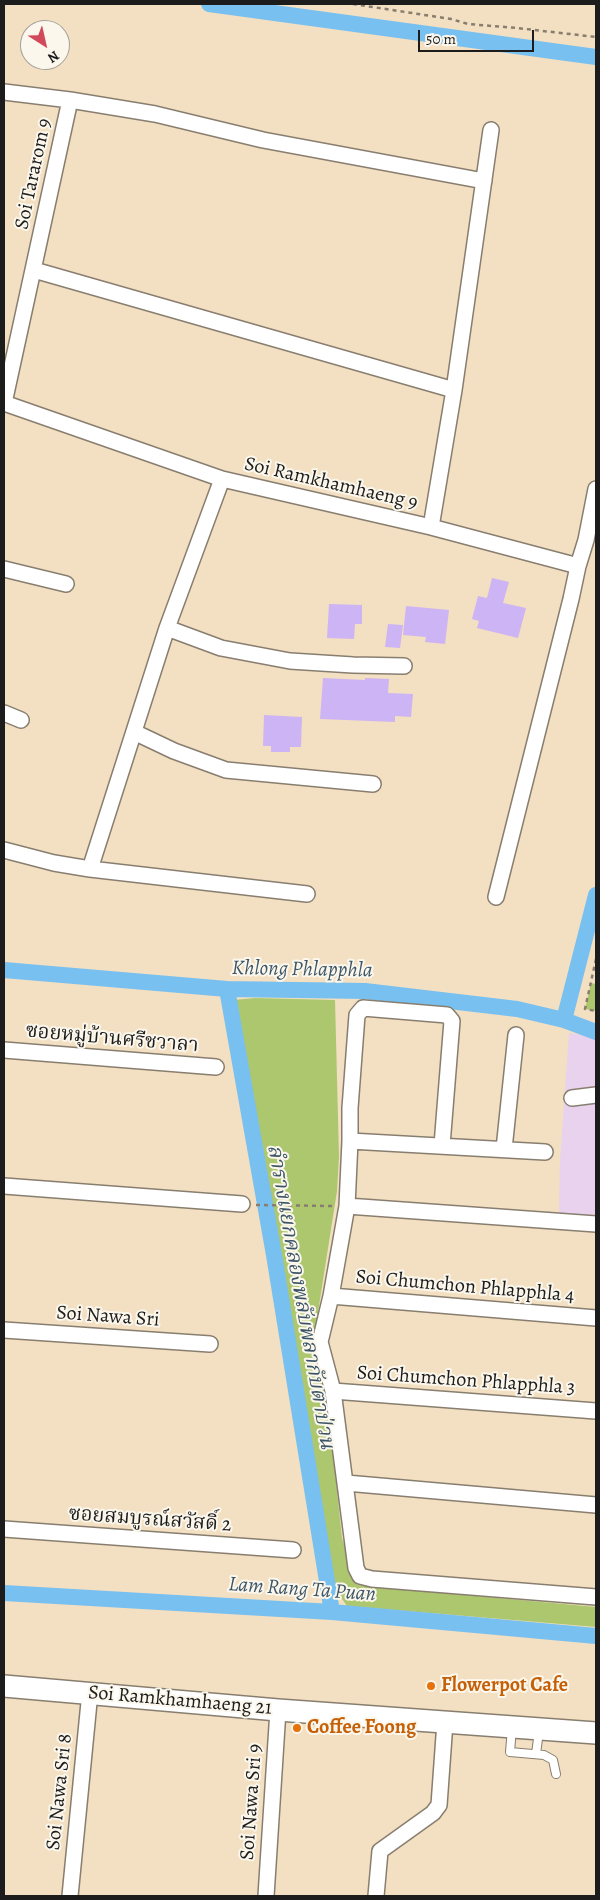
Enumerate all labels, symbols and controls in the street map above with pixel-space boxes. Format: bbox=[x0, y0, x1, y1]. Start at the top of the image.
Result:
north arrow bbox=[20, 20, 70, 70]
scale bar bbox=[420, 20, 536, 52]
text: 50 m bbox=[426, 29, 456, 49]
text: N bbox=[44, 46, 63, 68]
street label: Soi Tararom 9 bbox=[11, 116, 57, 232]
street label: Soi Ramkhamhaeng 9 bbox=[242, 452, 420, 516]
water label: Khlong Phlapphla bbox=[231, 956, 373, 984]
street label: ซอยหมู่บ้านศรีชวาลา bbox=[25, 1019, 199, 1059]
water label: ลำรางแยกคลองพลับพลากับตาป่วน bbox=[261, 1143, 339, 1451]
street label: Soi Chumchon Phlapphla 4 bbox=[355, 1265, 575, 1309]
street label: Soi Nawa Sri bbox=[56, 1301, 160, 1333]
street label: Soi Chumchon Phlapphla 3 bbox=[356, 1361, 576, 1401]
street label: ซอยสมบูรณ์สวัสดิ์ 2 bbox=[68, 1502, 232, 1538]
water label: Lam Rang Ta Puan bbox=[227, 1572, 377, 1608]
place label: Flowerpot Cafe bbox=[441, 1674, 568, 1698]
marker: Flowerpot Cafe bbox=[425, 1680, 437, 1692]
street label: Soi Ramkhamhaeng 21 bbox=[87, 1681, 273, 1721]
place label: Coffee Foong bbox=[307, 1716, 416, 1740]
marker: Coffee Foong bbox=[291, 1722, 303, 1734]
street label: Soi Nawa Sri 8 bbox=[42, 1733, 78, 1851]
street label: Soi Nawa Sri 9 bbox=[236, 1743, 268, 1861]

